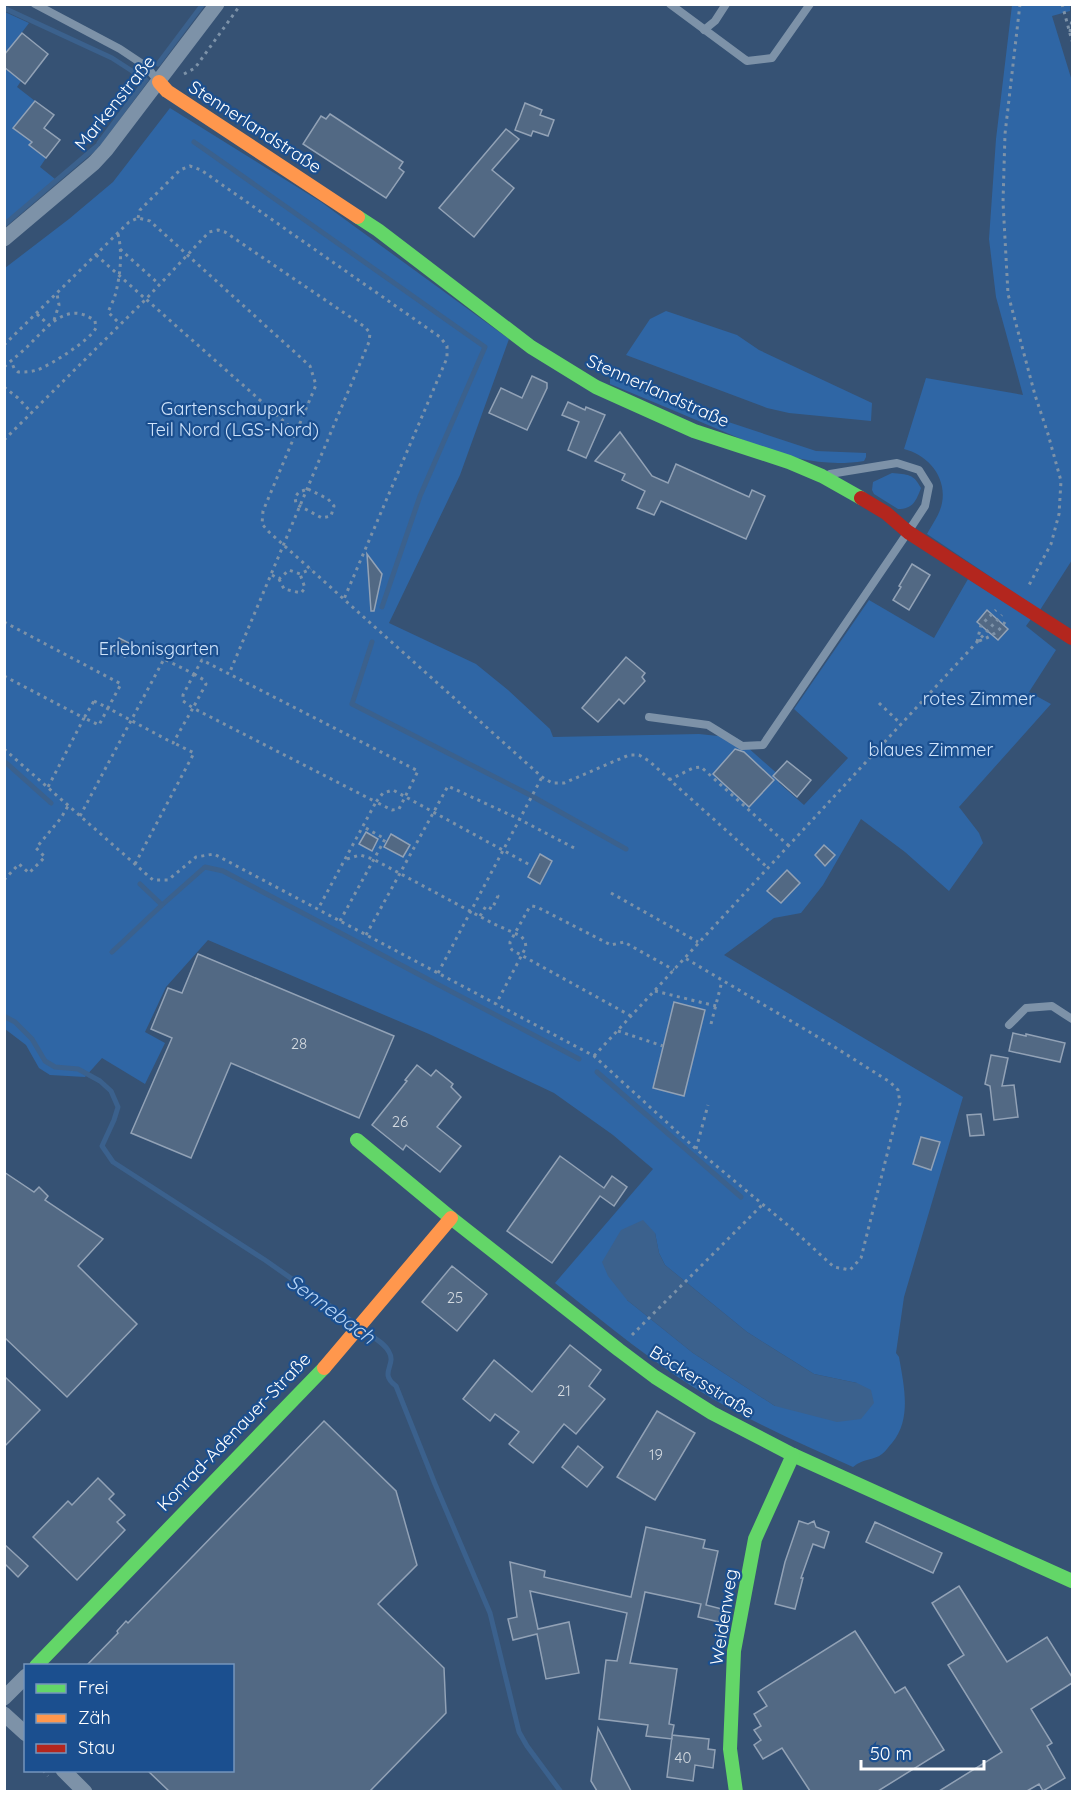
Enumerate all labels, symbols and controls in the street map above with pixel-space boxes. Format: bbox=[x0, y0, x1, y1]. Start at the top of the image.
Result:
street label: Markenstraße bbox=[69, 50, 160, 155]
street label: Stennerlandstraße bbox=[185, 75, 326, 178]
street label: Stennerlandstraße bbox=[583, 349, 733, 432]
park label: Gartenschaupark Teil Nord (LGS-Nord) bbox=[147, 397, 319, 441]
park label: Erlebnisgarten bbox=[99, 637, 219, 660]
park label: rotes Zimmer bbox=[923, 687, 1035, 710]
park label: blaues Zimmer bbox=[869, 738, 994, 761]
house number: 28 bbox=[291, 1034, 307, 1053]
house number: 26 bbox=[392, 1112, 408, 1131]
water label: Sennebach bbox=[282, 1268, 381, 1349]
house number: 25 bbox=[447, 1288, 463, 1307]
street label: Böckersstraße bbox=[645, 1340, 759, 1423]
street label: Konrad-Adenauer-Straße bbox=[152, 1348, 315, 1516]
house number: 21 bbox=[557, 1381, 571, 1400]
house number: 19 bbox=[649, 1445, 663, 1464]
street label: Weidenweg bbox=[705, 1567, 742, 1667]
legend bbox=[24, 1664, 234, 1772]
text: Frei bbox=[78, 1676, 109, 1699]
text: Zäh bbox=[78, 1706, 111, 1729]
scale bar bbox=[861, 1733, 984, 1771]
text: Stau bbox=[78, 1736, 115, 1759]
text: 50 m bbox=[870, 1742, 912, 1765]
house number: 40 bbox=[675, 1748, 691, 1767]

